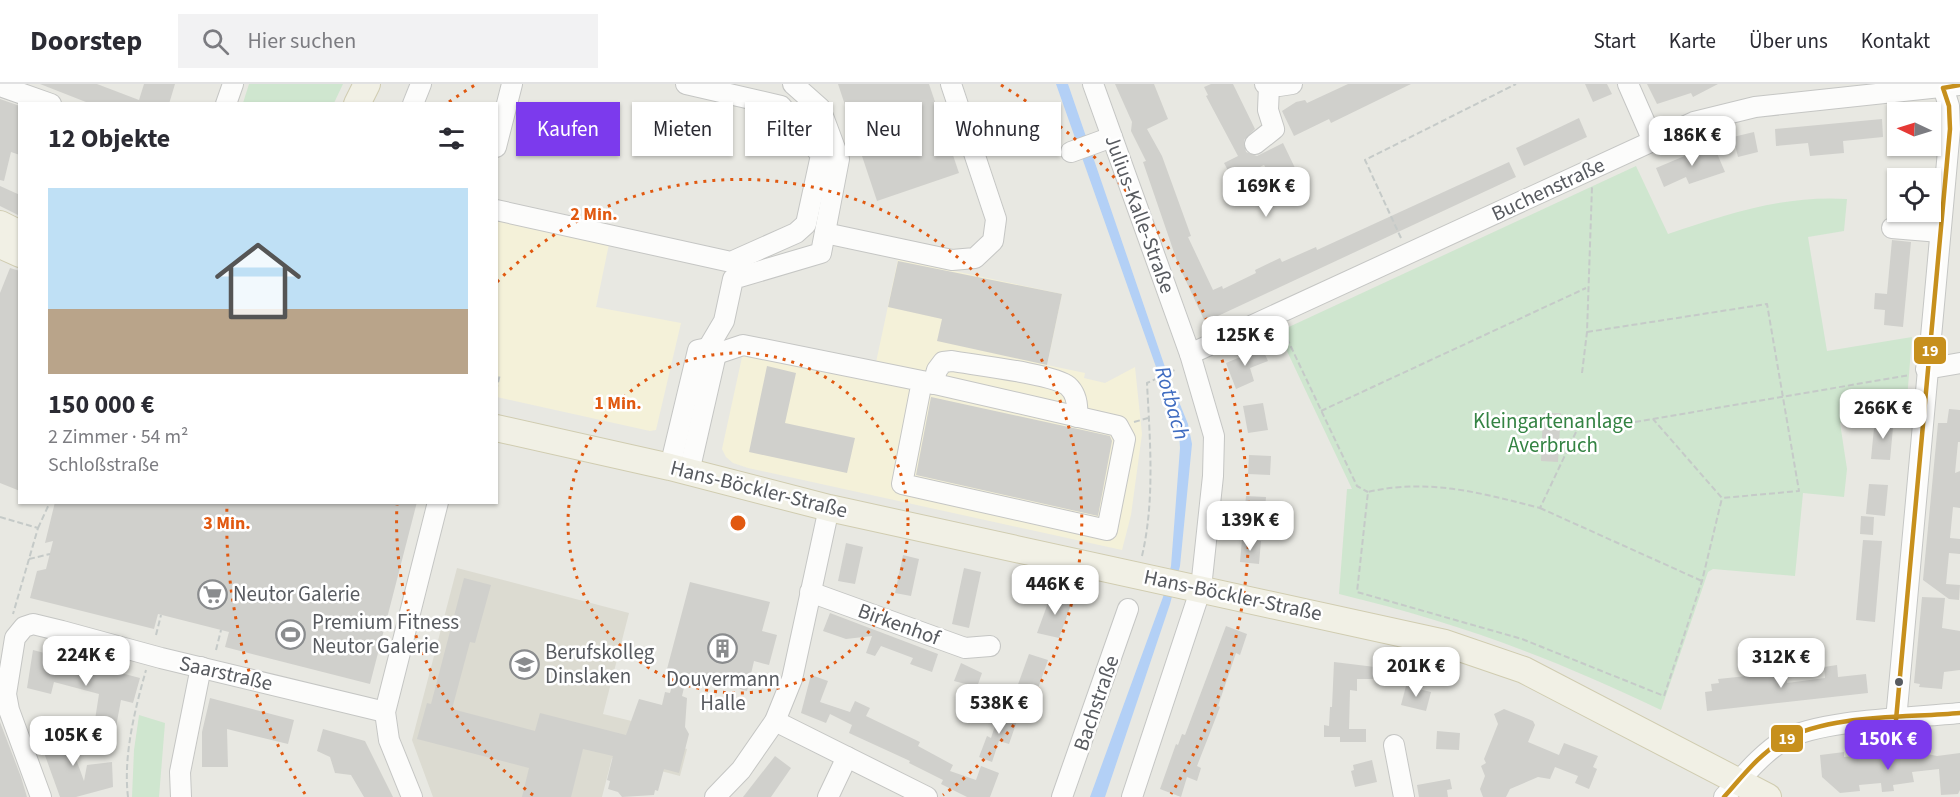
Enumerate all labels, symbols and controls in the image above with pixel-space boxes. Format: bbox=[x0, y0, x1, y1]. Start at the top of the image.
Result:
search box bbox=[178, 14, 598, 68]
text: Doorstep bbox=[30, 21, 142, 61]
icon: search bbox=[199, 25, 232, 58]
text: Hier suchen bbox=[247, 25, 356, 57]
text: Start bbox=[1593, 26, 1636, 56]
text: Karte bbox=[1669, 26, 1716, 56]
text: Über uns bbox=[1749, 26, 1828, 56]
text: Kontakt bbox=[1861, 26, 1930, 56]
chip: Kaufen bbox=[516, 102, 620, 156]
chip: Mieten bbox=[632, 102, 733, 156]
chip: Filter bbox=[745, 102, 833, 156]
chip: Neu bbox=[845, 102, 922, 156]
chip: Wohnung bbox=[934, 102, 1061, 156]
north arrow bbox=[1887, 102, 1941, 156]
map controls bbox=[1887, 102, 1941, 222]
pin: 186K € bbox=[1643, 116, 1741, 167]
text: 12 Objekte bbox=[48, 120, 170, 157]
text: 186K € bbox=[1663, 121, 1721, 149]
icon: filters bbox=[435, 122, 468, 155]
street label: Julius-Kalle-Straße bbox=[1097, 130, 1183, 298]
street label: Buchenstraße bbox=[1486, 150, 1610, 228]
pin: 169K € bbox=[1217, 167, 1315, 218]
button: locate bbox=[1887, 168, 1941, 222]
text: 169K € bbox=[1237, 172, 1295, 200]
text: 2 Min. bbox=[570, 202, 618, 227]
icon: home bbox=[204, 227, 312, 335]
pin: 125K € bbox=[1196, 316, 1294, 367]
text: 125K € bbox=[1216, 321, 1274, 349]
line badge: 19 bbox=[1913, 336, 1947, 365]
text: 19 bbox=[1922, 340, 1938, 362]
water label: Rotbach bbox=[1146, 362, 1198, 444]
text: 150 000 € bbox=[48, 386, 155, 423]
pin: 266K € bbox=[1834, 389, 1932, 440]
text: 1 Min. bbox=[594, 391, 642, 416]
text: 266K € bbox=[1854, 394, 1912, 422]
park label: Kleingartenanlage Averbruch bbox=[1473, 406, 1633, 460]
text: 2 Zimmer · 54 m² bbox=[48, 423, 188, 451]
text: Schloßstraße bbox=[48, 451, 159, 479]
street label: Hans-Böckler-Straße bbox=[667, 452, 851, 526]
pin: 139K € bbox=[1201, 501, 1299, 552]
text: 139K € bbox=[1221, 506, 1279, 534]
text: 3 Min. bbox=[203, 511, 251, 536]
centre of rings bbox=[728, 513, 748, 533]
street label: Hans-Böckler-Straße bbox=[1141, 561, 1325, 629]
pin: 446K € bbox=[1006, 565, 1104, 616]
text: 446K € bbox=[1026, 570, 1084, 598]
supermarket icon: Neutor Galerie bbox=[196, 578, 228, 610]
place label: Neutor Galerie bbox=[233, 579, 360, 609]
street label: Birkenhof bbox=[854, 595, 945, 653]
place label: Premium Fitness Neutor Galerie bbox=[312, 607, 459, 661]
sports icon: Premium Fitness Neutor Galerie bbox=[275, 618, 307, 650]
building icon: Douvermann Halle bbox=[707, 632, 739, 664]
pin: 224K € bbox=[37, 636, 135, 687]
place label: Berufskolleg Dinslaken bbox=[545, 637, 655, 691]
pin: 312K € bbox=[1732, 638, 1830, 689]
text: 224K € bbox=[57, 641, 115, 669]
text: 312K € bbox=[1752, 643, 1810, 671]
pin: 201K € bbox=[1367, 647, 1465, 698]
street label: Saarstraße bbox=[176, 648, 276, 698]
school or university icon: Berufskolleg Dinslaken bbox=[508, 648, 540, 680]
street label: Bachstraße bbox=[1066, 651, 1126, 755]
text: 201K € bbox=[1387, 652, 1445, 680]
place label: Douvermann Halle bbox=[666, 664, 780, 718]
unlabelled marker bbox=[1893, 676, 1905, 688]
pin: 538K € bbox=[950, 684, 1048, 735]
text: 538K € bbox=[970, 689, 1028, 717]
pin: 105K € bbox=[24, 716, 122, 767]
pin: 150K € bbox=[1839, 720, 1937, 771]
text: 105K € bbox=[44, 721, 102, 749]
line badge: 19 bbox=[1770, 724, 1804, 753]
text: 150K € bbox=[1859, 725, 1917, 753]
text: 19 bbox=[1779, 728, 1795, 750]

